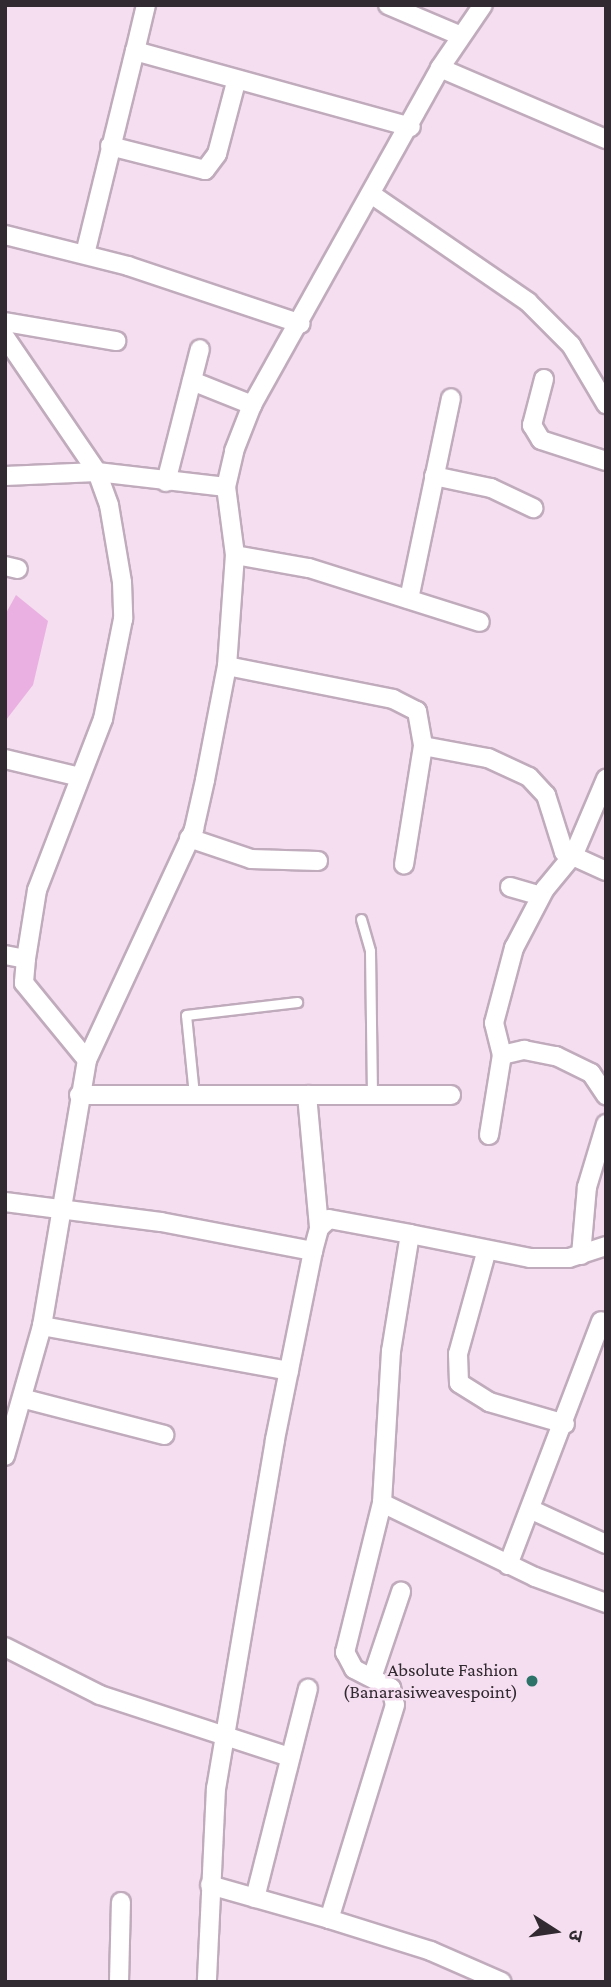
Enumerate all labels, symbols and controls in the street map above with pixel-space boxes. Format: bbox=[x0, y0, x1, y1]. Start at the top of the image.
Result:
place label: Absolute Fashion (Banarasiweavespoint) bbox=[343, 1659, 518, 1703]
marker: Absolute Fashion (Banarasiweavespoint) bbox=[524, 1673, 540, 1689]
north arrow bbox=[520, 1896, 590, 1966]
text: उ bbox=[565, 1928, 587, 1943]

